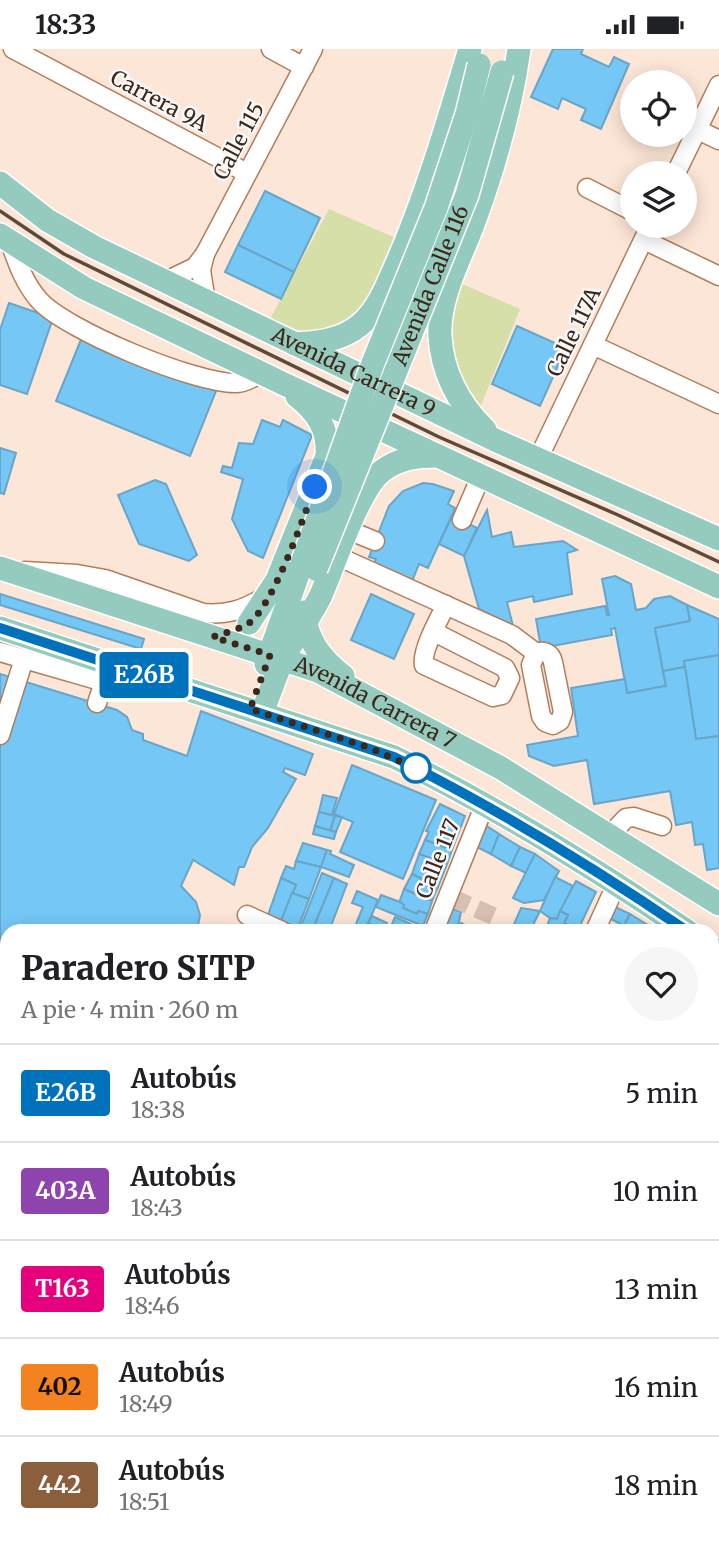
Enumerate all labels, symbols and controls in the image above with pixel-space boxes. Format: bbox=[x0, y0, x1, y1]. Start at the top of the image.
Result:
text: 18:33 bbox=[35, 8, 97, 41]
street label: Carrera 9A bbox=[106, 64, 213, 138]
map controls bbox=[620, 70, 697, 238]
button: locate bbox=[620, 70, 697, 147]
street label: Calle 115 bbox=[207, 97, 270, 184]
button: layers bbox=[620, 161, 697, 238]
street label: Avenida Calle 116 bbox=[385, 201, 475, 370]
street label: Calle 117A bbox=[540, 283, 607, 381]
street label: Avenida Carrera 9 bbox=[266, 320, 440, 422]
your location bbox=[297, 469, 332, 504]
street label: Avenida Carrera 7 bbox=[290, 650, 460, 754]
line badge: E26B bbox=[95, 652, 193, 698]
text: E26B bbox=[114, 659, 174, 690]
unlabelled marker bbox=[401, 753, 431, 783]
street label: Calle 117 bbox=[409, 815, 466, 902]
button: heart bbox=[624, 947, 698, 1021]
text: Paradero SITP bbox=[21, 948, 255, 989]
text: A pie · 4 min · 260 m bbox=[21, 995, 238, 1024]
text: Autobús bbox=[131, 1062, 237, 1095]
text: E26B bbox=[35, 1077, 96, 1108]
text: 5 min bbox=[625, 1077, 698, 1110]
text: 18:38 bbox=[131, 1095, 185, 1124]
text: Autobús bbox=[130, 1160, 236, 1193]
text: 403A bbox=[35, 1175, 95, 1206]
text: 10 min bbox=[613, 1175, 698, 1208]
text: 18:43 bbox=[130, 1193, 183, 1222]
text: Autobús bbox=[125, 1258, 231, 1291]
text: T163 bbox=[35, 1273, 90, 1304]
text: 13 min bbox=[614, 1273, 698, 1306]
text: 18:46 bbox=[125, 1291, 180, 1320]
text: Autobús bbox=[119, 1356, 225, 1389]
text: 402 bbox=[37, 1371, 82, 1402]
text: 16 min bbox=[614, 1371, 698, 1404]
text: 18:49 bbox=[119, 1389, 173, 1418]
text: Autobús bbox=[119, 1454, 225, 1487]
text: 442 bbox=[38, 1469, 81, 1500]
text: 18 min bbox=[614, 1469, 698, 1502]
text: 18:51 bbox=[119, 1487, 169, 1516]

